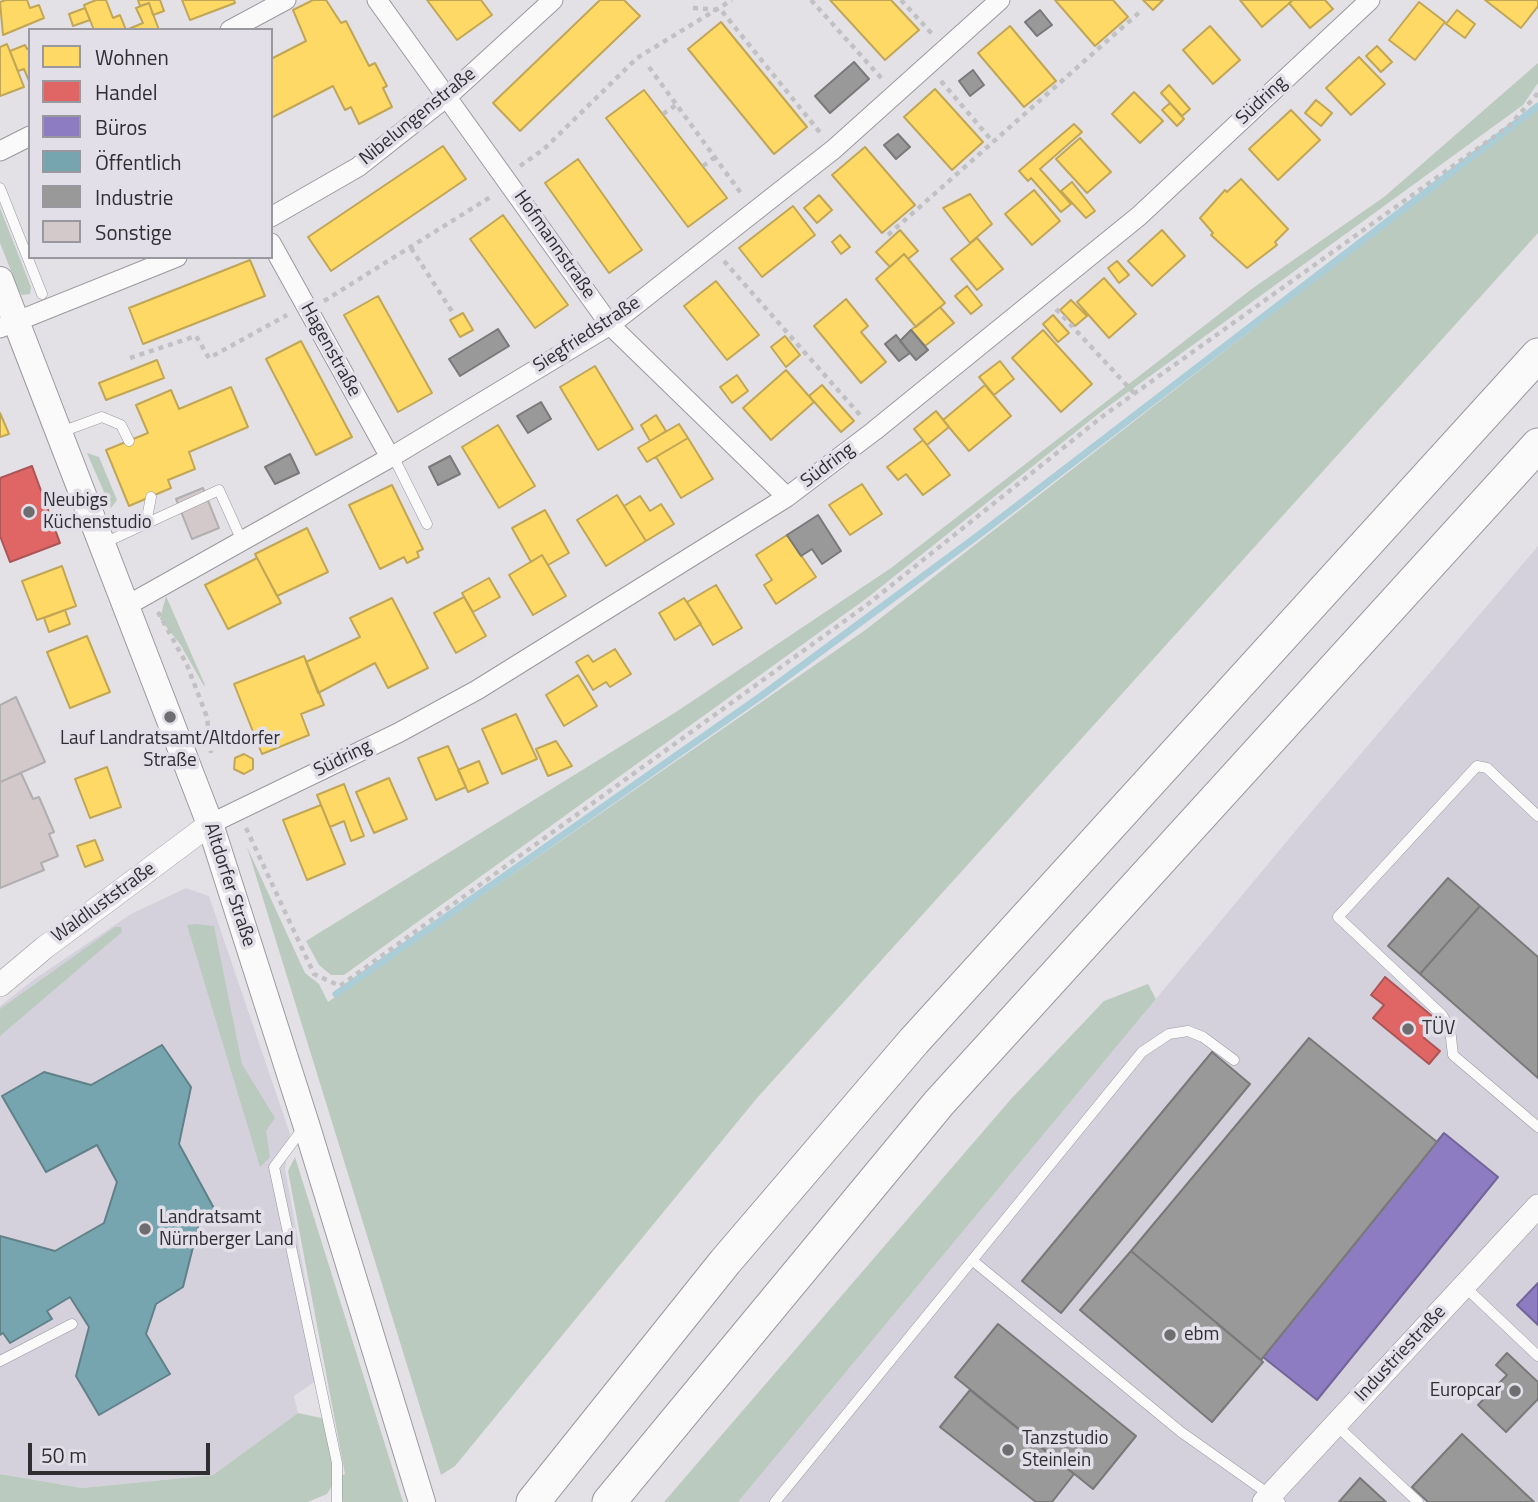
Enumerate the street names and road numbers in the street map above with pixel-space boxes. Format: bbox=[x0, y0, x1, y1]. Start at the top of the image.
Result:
street label: Nibelungenstraße bbox=[355, 63, 481, 171]
street label: Südring bbox=[1232, 72, 1292, 130]
street label: Hofmannstraße bbox=[508, 186, 600, 304]
street label: Siegfriedstraße bbox=[529, 292, 645, 378]
street label: Hagenstraße bbox=[295, 299, 365, 401]
street label: Südring bbox=[797, 438, 859, 494]
street label: Südring bbox=[311, 735, 375, 783]
street label: Altdorfer Straße bbox=[198, 820, 260, 950]
street label: Waldluststraße bbox=[48, 858, 160, 948]
street label: Industriestraße bbox=[1351, 1301, 1451, 1407]

